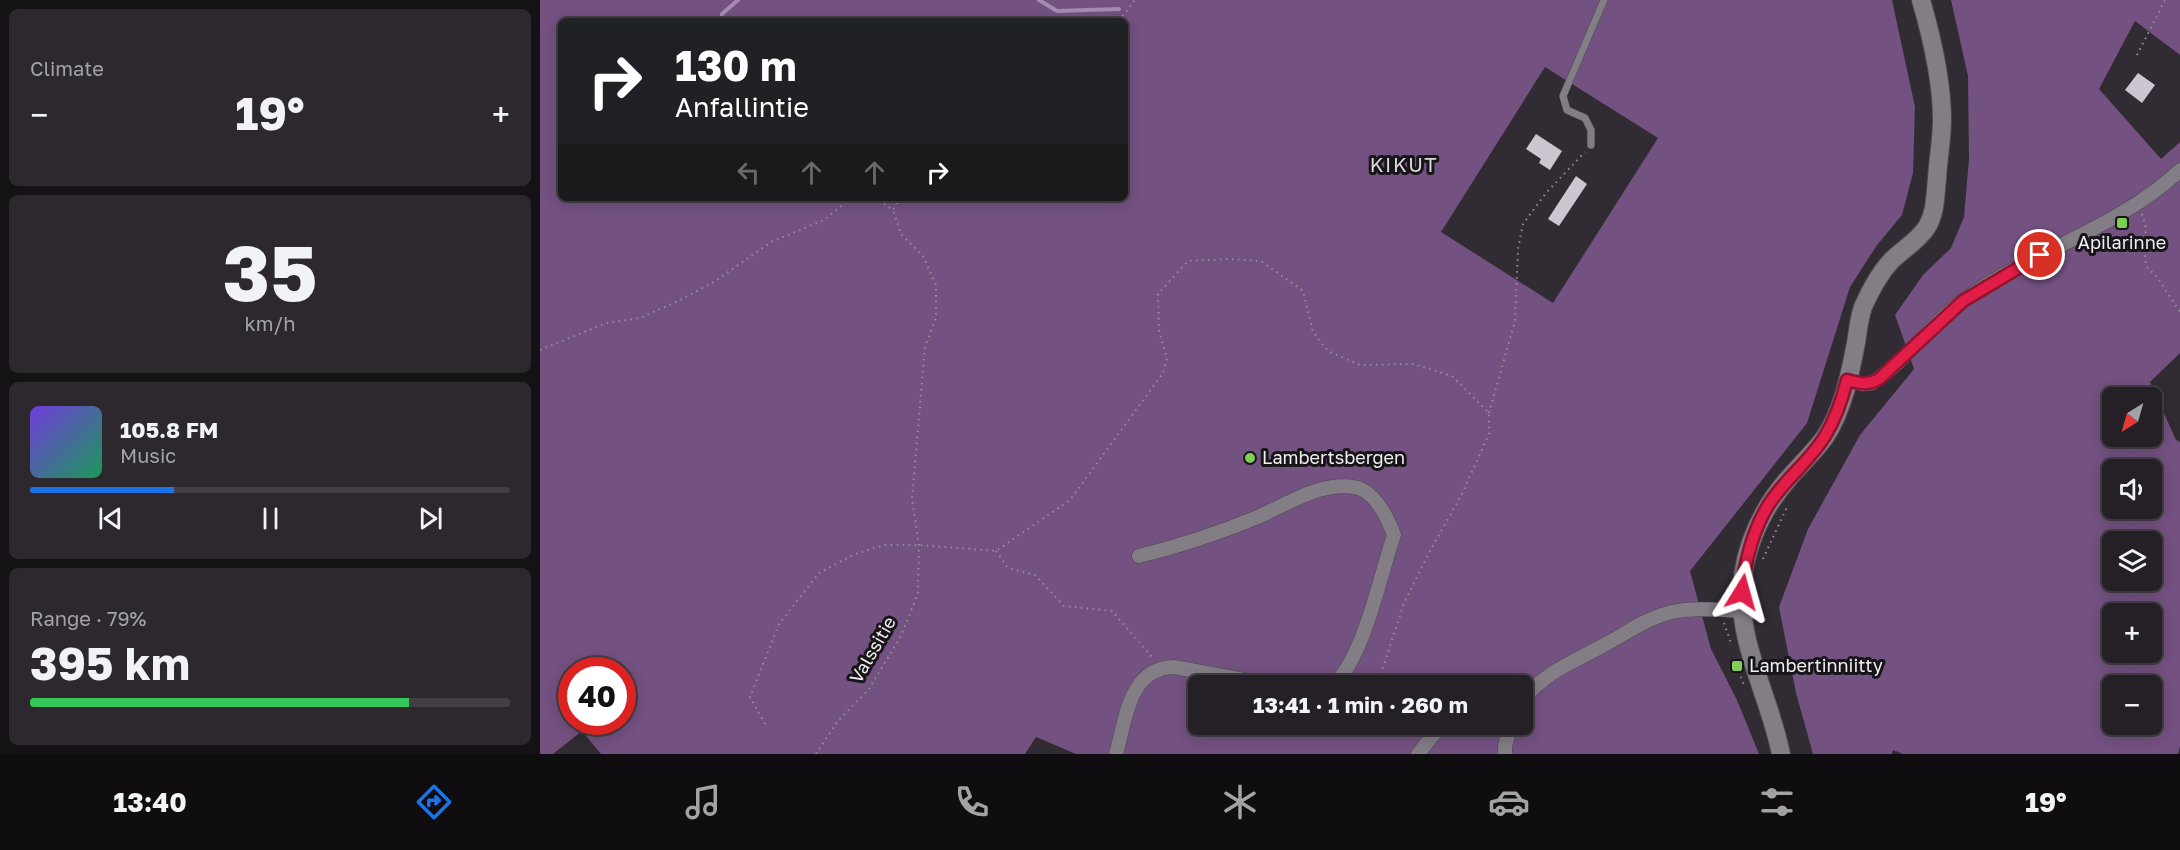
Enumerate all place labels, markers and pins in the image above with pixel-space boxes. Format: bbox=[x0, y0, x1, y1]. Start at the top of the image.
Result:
marker: Apilarinne bbox=[2115, 216, 2129, 230]
pin bbox=[2014, 229, 2065, 280]
place label: Apilarinne bbox=[2078, 231, 2166, 253]
place label: Lambertsbergen bbox=[1262, 446, 1405, 468]
marker: Lambertsbergen bbox=[1243, 451, 1257, 465]
place label: Lambertinniitty bbox=[1749, 654, 1883, 676]
marker: Lambertinniitty bbox=[1730, 659, 1744, 673]

